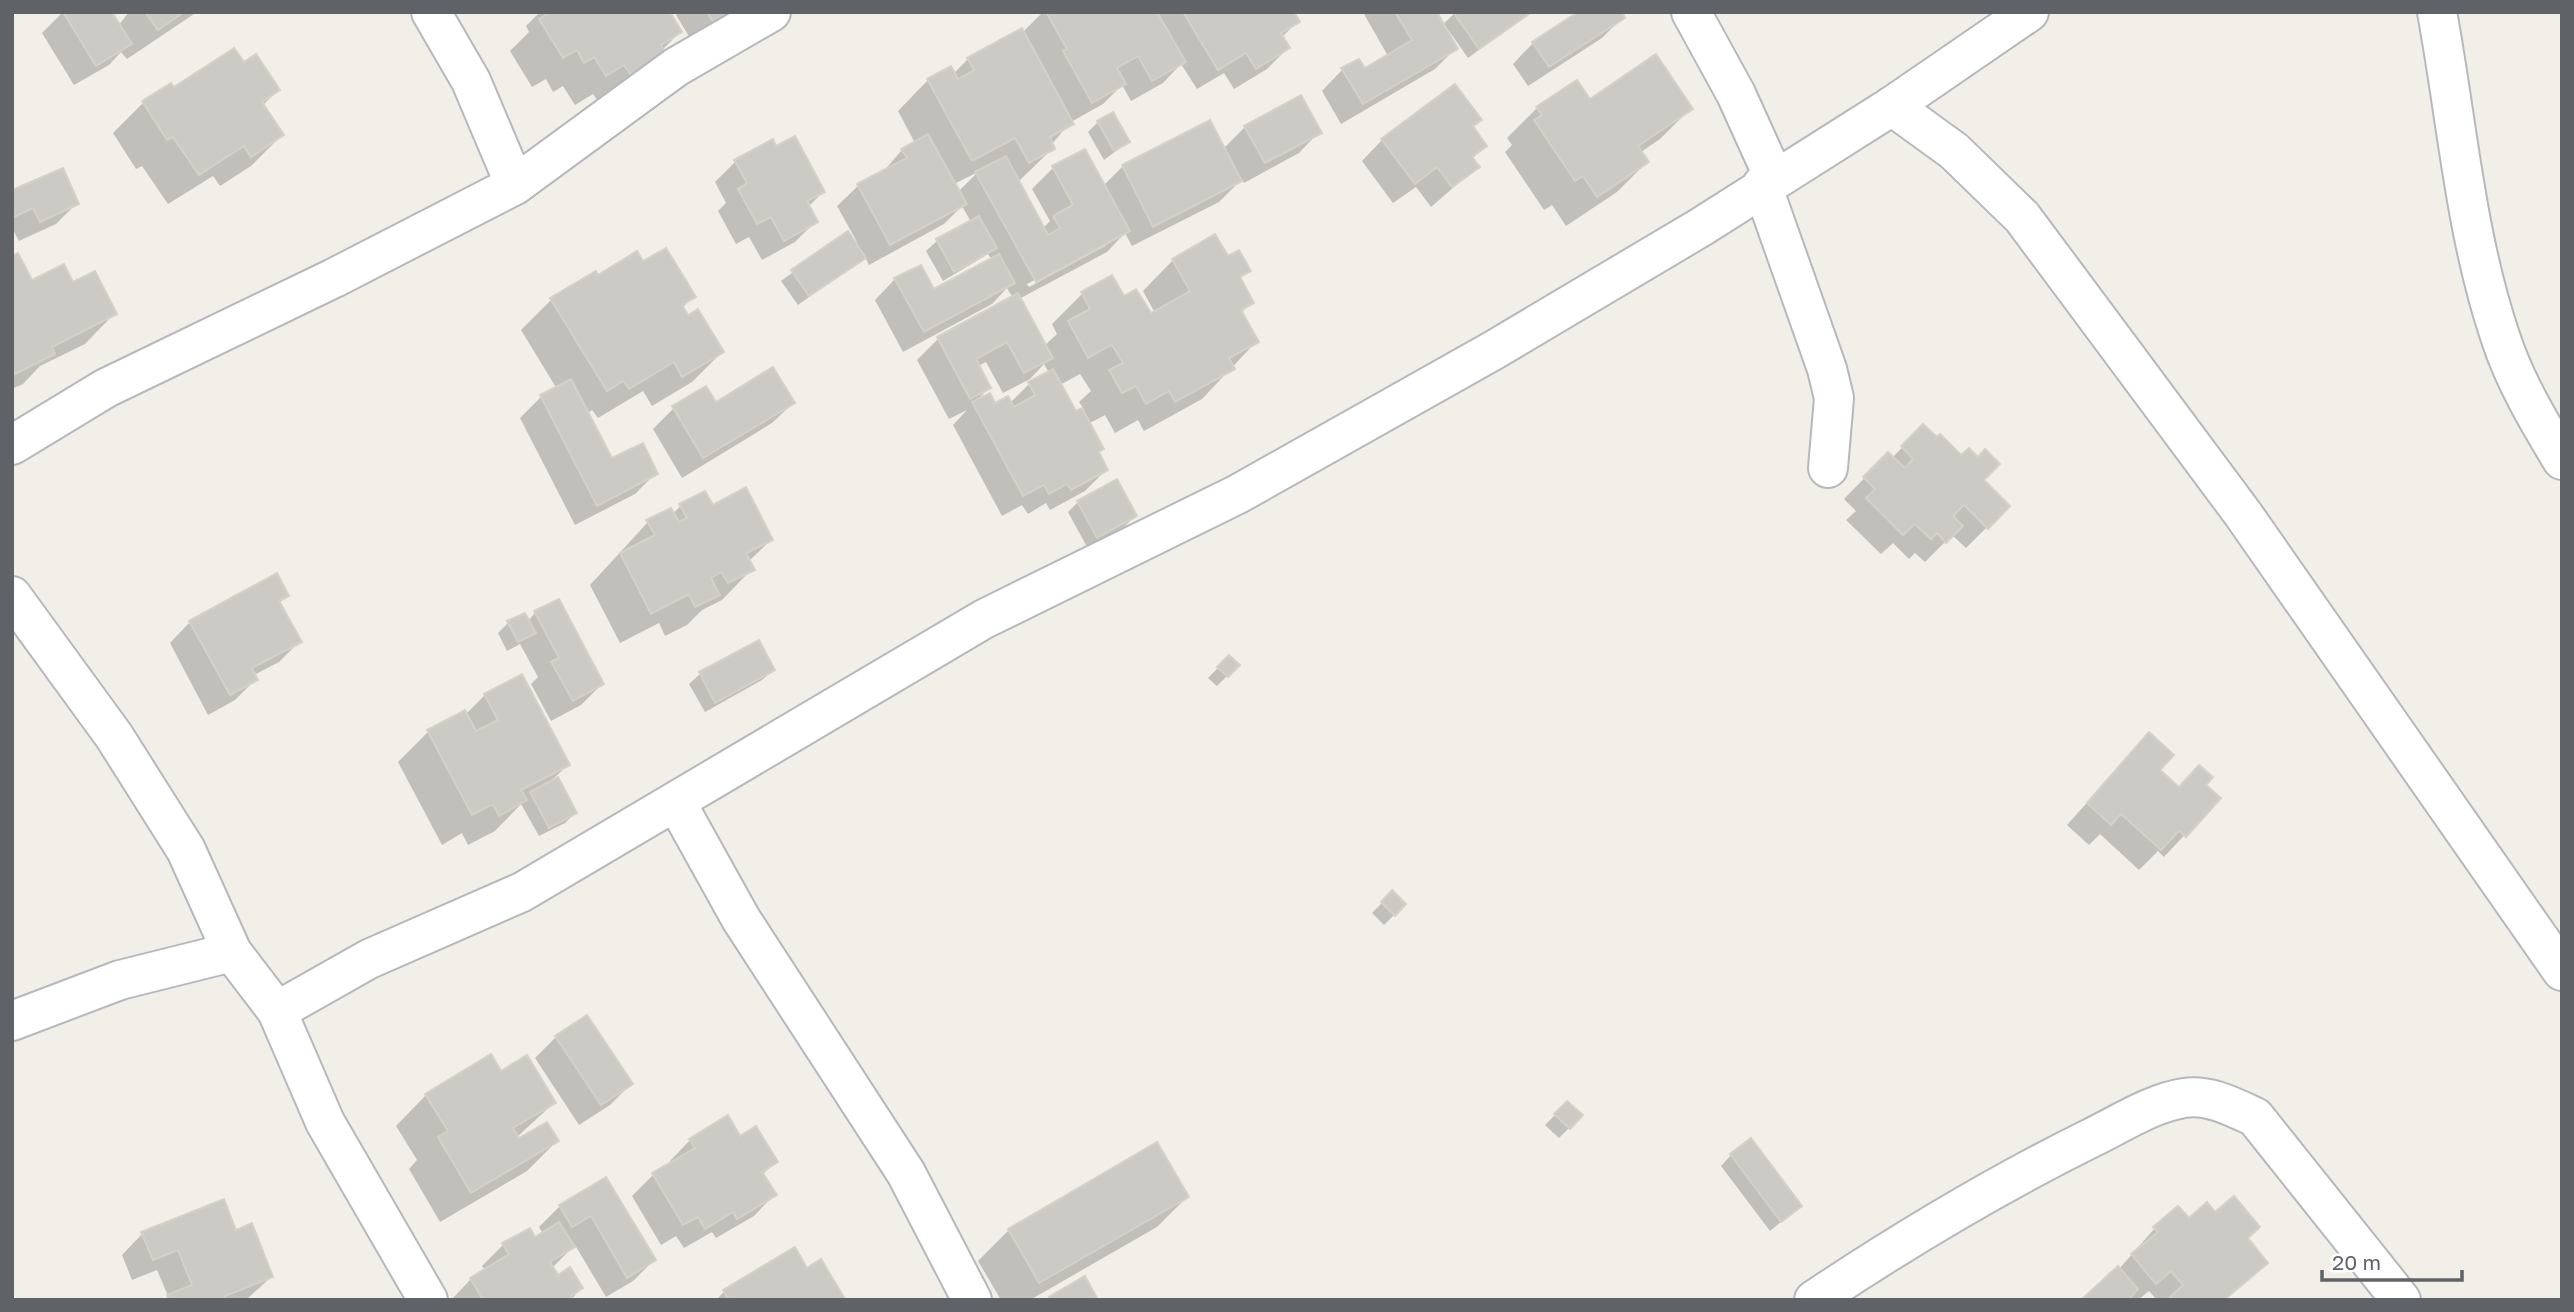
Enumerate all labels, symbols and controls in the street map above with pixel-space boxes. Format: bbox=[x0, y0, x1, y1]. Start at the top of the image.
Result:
scale bar bbox=[2322, 1238, 2462, 1282]
text: 20 m bbox=[2332, 1249, 2381, 1275]

